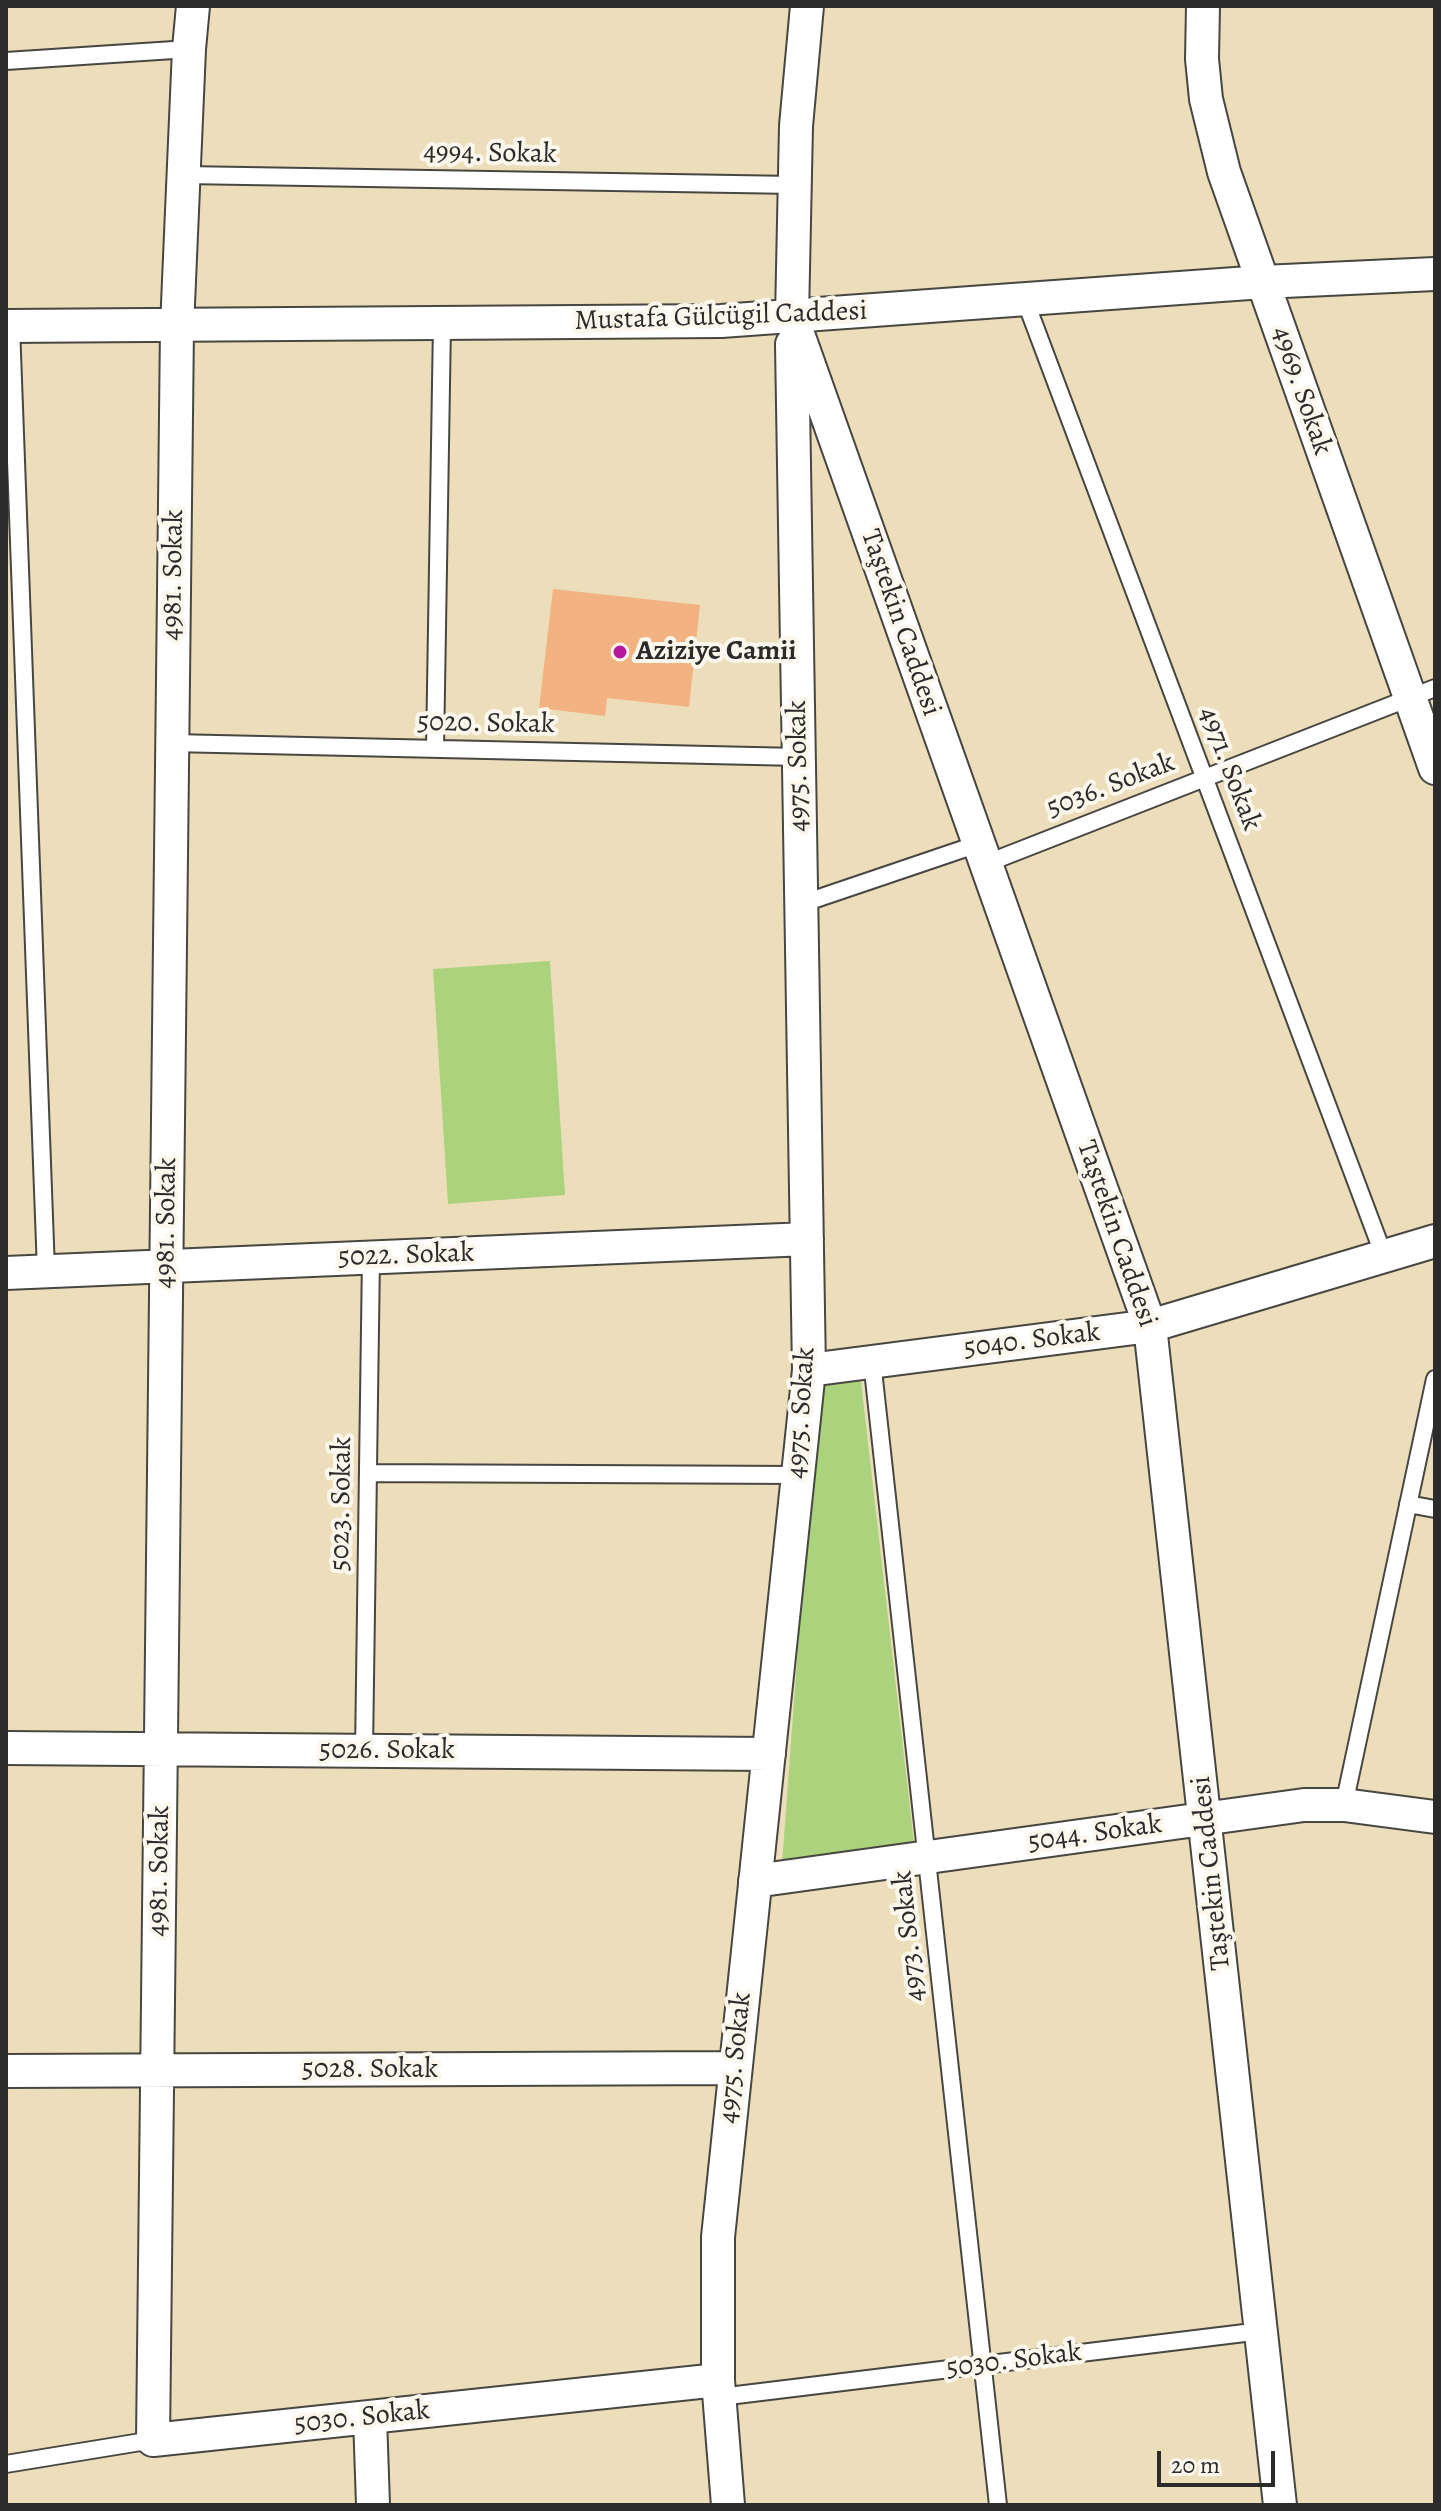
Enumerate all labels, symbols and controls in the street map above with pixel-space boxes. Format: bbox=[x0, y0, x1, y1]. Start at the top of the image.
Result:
street label: 4994. Sokak bbox=[423, 136, 557, 172]
street label: Mustafa Gülcügil Caddesi bbox=[574, 295, 868, 339]
street label: 4969. Sokak bbox=[1263, 322, 1339, 460]
street label: 4981. Sokak bbox=[156, 509, 192, 641]
street label: Taştekin Caddesi bbox=[852, 525, 948, 721]
place label: Aziziye Camii bbox=[636, 635, 797, 669]
marker: Aziziye Camii bbox=[611, 643, 629, 661]
street label: 4975. Sokak bbox=[781, 700, 817, 832]
street label: 4971. Sokak bbox=[1190, 703, 1268, 835]
street label: 5020. Sokak bbox=[417, 706, 555, 742]
street label: 5036. Sokak bbox=[1042, 746, 1180, 826]
street label: Taştekin Caddesi bbox=[1068, 1136, 1164, 1332]
street label: 4981. Sokak bbox=[149, 1157, 185, 1289]
street label: 5022. Sokak bbox=[337, 1237, 475, 1275]
street label: 5040. Sokak bbox=[962, 1316, 1102, 1366]
street label: 4975. Sokak bbox=[781, 1346, 823, 1480]
street label: 5023. Sokak bbox=[324, 1436, 360, 1572]
street label: 5026. Sokak bbox=[319, 1734, 455, 1768]
street label: Taştekin Caddesi bbox=[1185, 1774, 1239, 1972]
street label: 4981. Sokak bbox=[142, 1805, 178, 1937]
street label: 5044. Sokak bbox=[1026, 1808, 1164, 1860]
street label: 4973. Sokak bbox=[886, 1869, 934, 2003]
street label: 4975. Sokak bbox=[712, 1991, 760, 2125]
street label: 5028. Sokak bbox=[302, 2053, 438, 2087]
street label: 5030. Sokak bbox=[944, 2336, 1084, 2386]
street label: 5030. Sokak bbox=[293, 2394, 431, 2442]
scale bar bbox=[1161, 2435, 1279, 2485]
text: 20 m bbox=[1171, 2449, 1220, 2481]

